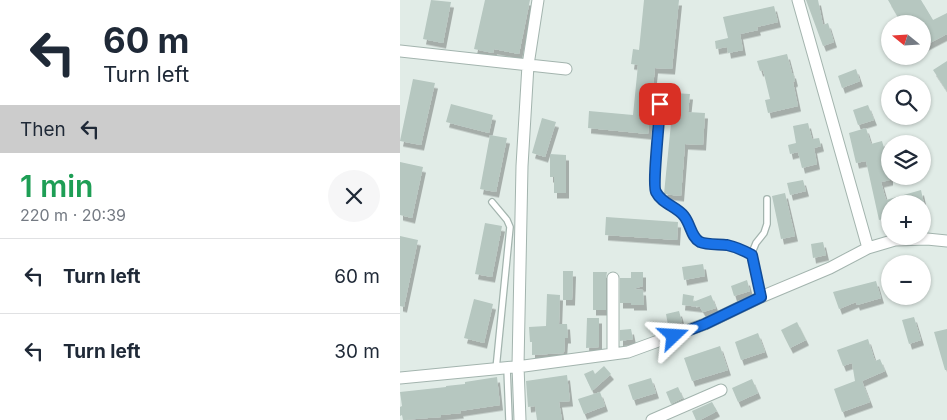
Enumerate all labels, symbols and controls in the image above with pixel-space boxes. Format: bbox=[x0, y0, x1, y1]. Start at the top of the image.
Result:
north arrow bbox=[881, 15, 931, 65]
map controls bbox=[881, 15, 931, 305]
text: 60 m bbox=[103, 19, 190, 61]
icon: left bbox=[20, 20, 85, 85]
text: Turn left bbox=[103, 61, 189, 87]
button: search bbox=[881, 75, 931, 125]
pin bbox=[639, 83, 681, 125]
icon: arrive bbox=[646, 90, 674, 118]
icon: left bbox=[76, 115, 104, 143]
text: Then bbox=[20, 118, 66, 141]
button: layers bbox=[881, 135, 931, 185]
text: 1 min bbox=[20, 168, 93, 204]
button: close bbox=[328, 170, 380, 222]
button: + bbox=[881, 195, 931, 245]
text: 220 m · 20:39 bbox=[20, 205, 126, 225]
button: − bbox=[881, 255, 931, 305]
icon: left bbox=[20, 262, 48, 290]
text: Turn left bbox=[63, 265, 141, 288]
text: 60 m bbox=[334, 265, 380, 288]
position arrow bbox=[647, 309, 699, 361]
icon: left bbox=[20, 337, 48, 365]
text: Turn left bbox=[63, 340, 141, 363]
text: 30 m bbox=[334, 340, 380, 363]

